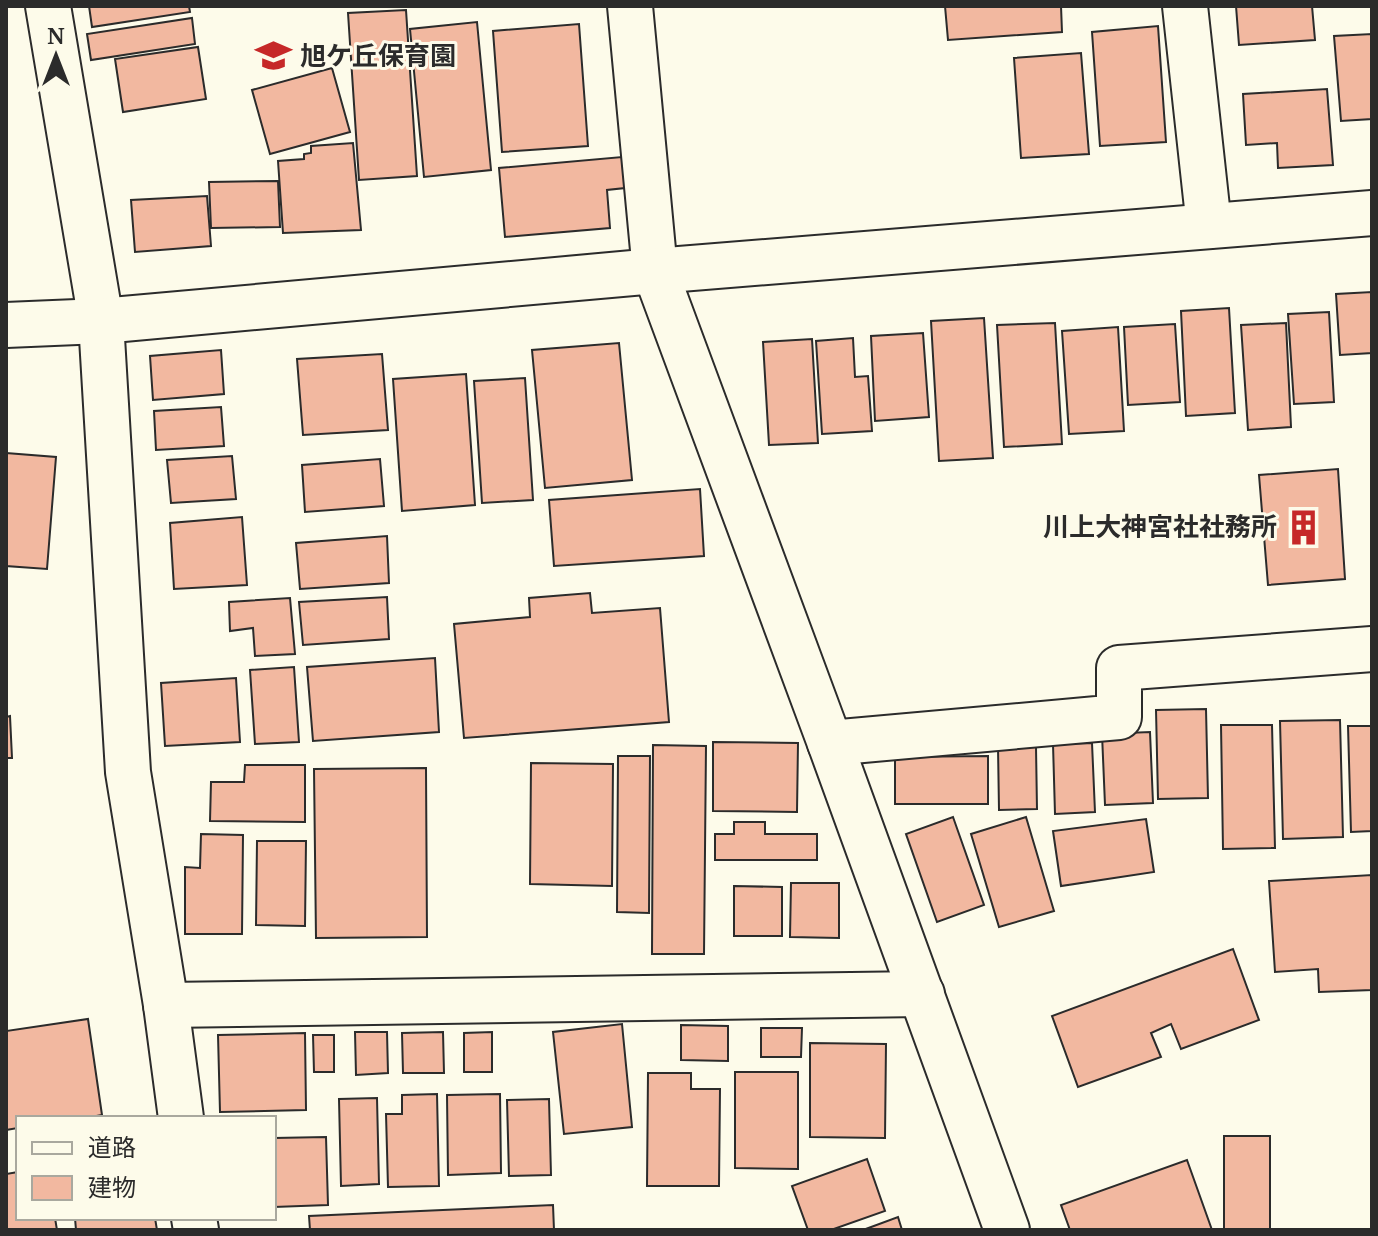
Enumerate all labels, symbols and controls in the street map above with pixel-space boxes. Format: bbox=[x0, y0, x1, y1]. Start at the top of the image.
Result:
north arrow bbox=[16, 16, 96, 96]
text: N bbox=[47, 20, 65, 50]
school or university icon: 旭ケ丘保育園 bbox=[255, 37, 293, 75]
place label: 旭ケ丘保育園 bbox=[300, 37, 456, 73]
place label: 川上大神宮社社務所 bbox=[1043, 508, 1277, 544]
building icon: 川上大神宮社社務所 bbox=[1284, 508, 1322, 546]
legend bbox=[16, 1116, 276, 1220]
text: 道路 bbox=[88, 1130, 136, 1163]
text: 建物 bbox=[88, 1170, 136, 1203]

